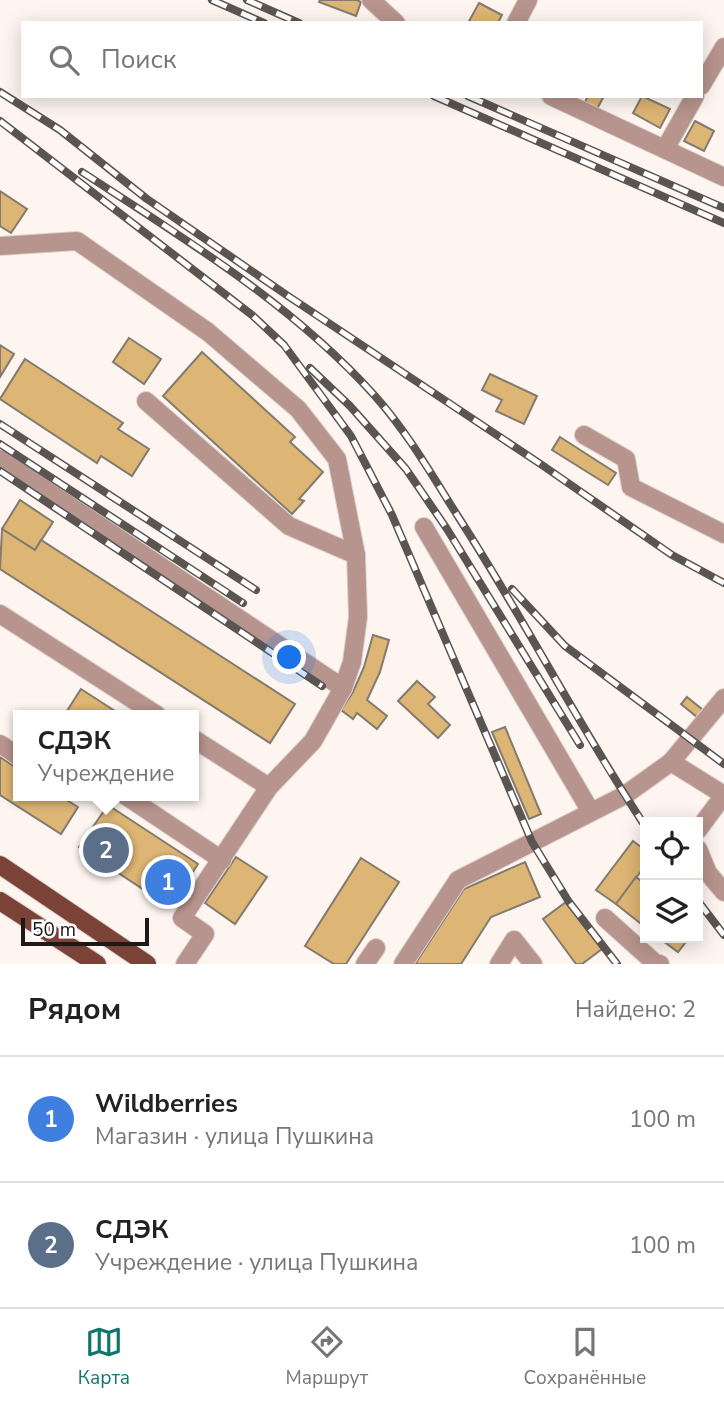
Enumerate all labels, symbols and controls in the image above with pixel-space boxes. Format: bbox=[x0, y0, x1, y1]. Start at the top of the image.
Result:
search box bbox=[21, 21, 703, 98]
icon: search bbox=[45, 41, 83, 79]
text: Поиск bbox=[101, 42, 177, 77]
your location bbox=[272, 640, 306, 674]
popup bbox=[13, 710, 199, 801]
text: СДЭК bbox=[37, 723, 111, 758]
text: Учреждение bbox=[37, 758, 175, 789]
map controls bbox=[640, 817, 703, 943]
button: locate bbox=[640, 817, 703, 880]
pin: 2 bbox=[83, 824, 129, 876]
pin: 1 bbox=[145, 856, 191, 908]
button: layers bbox=[640, 880, 703, 943]
scale bar bbox=[21, 915, 149, 947]
text: 50 m bbox=[32, 917, 76, 943]
text: Рядом bbox=[28, 989, 121, 1030]
text: Найдено: 2 bbox=[575, 994, 696, 1025]
text: Wildberries bbox=[95, 1086, 238, 1121]
text: 1 bbox=[44, 1104, 58, 1135]
text: 100 m bbox=[629, 1104, 696, 1135]
text: Магазин · улица Пушкина bbox=[95, 1121, 374, 1152]
text: СДЭК bbox=[95, 1212, 169, 1247]
text: 2 bbox=[44, 1230, 58, 1261]
text: 100 m bbox=[629, 1230, 696, 1261]
text: Учреждение · улица Пушкина bbox=[95, 1247, 419, 1278]
tab: Карта bbox=[78, 1323, 130, 1391]
tab: Маршрут bbox=[286, 1323, 368, 1391]
tab: Сохранённые bbox=[524, 1323, 646, 1391]

